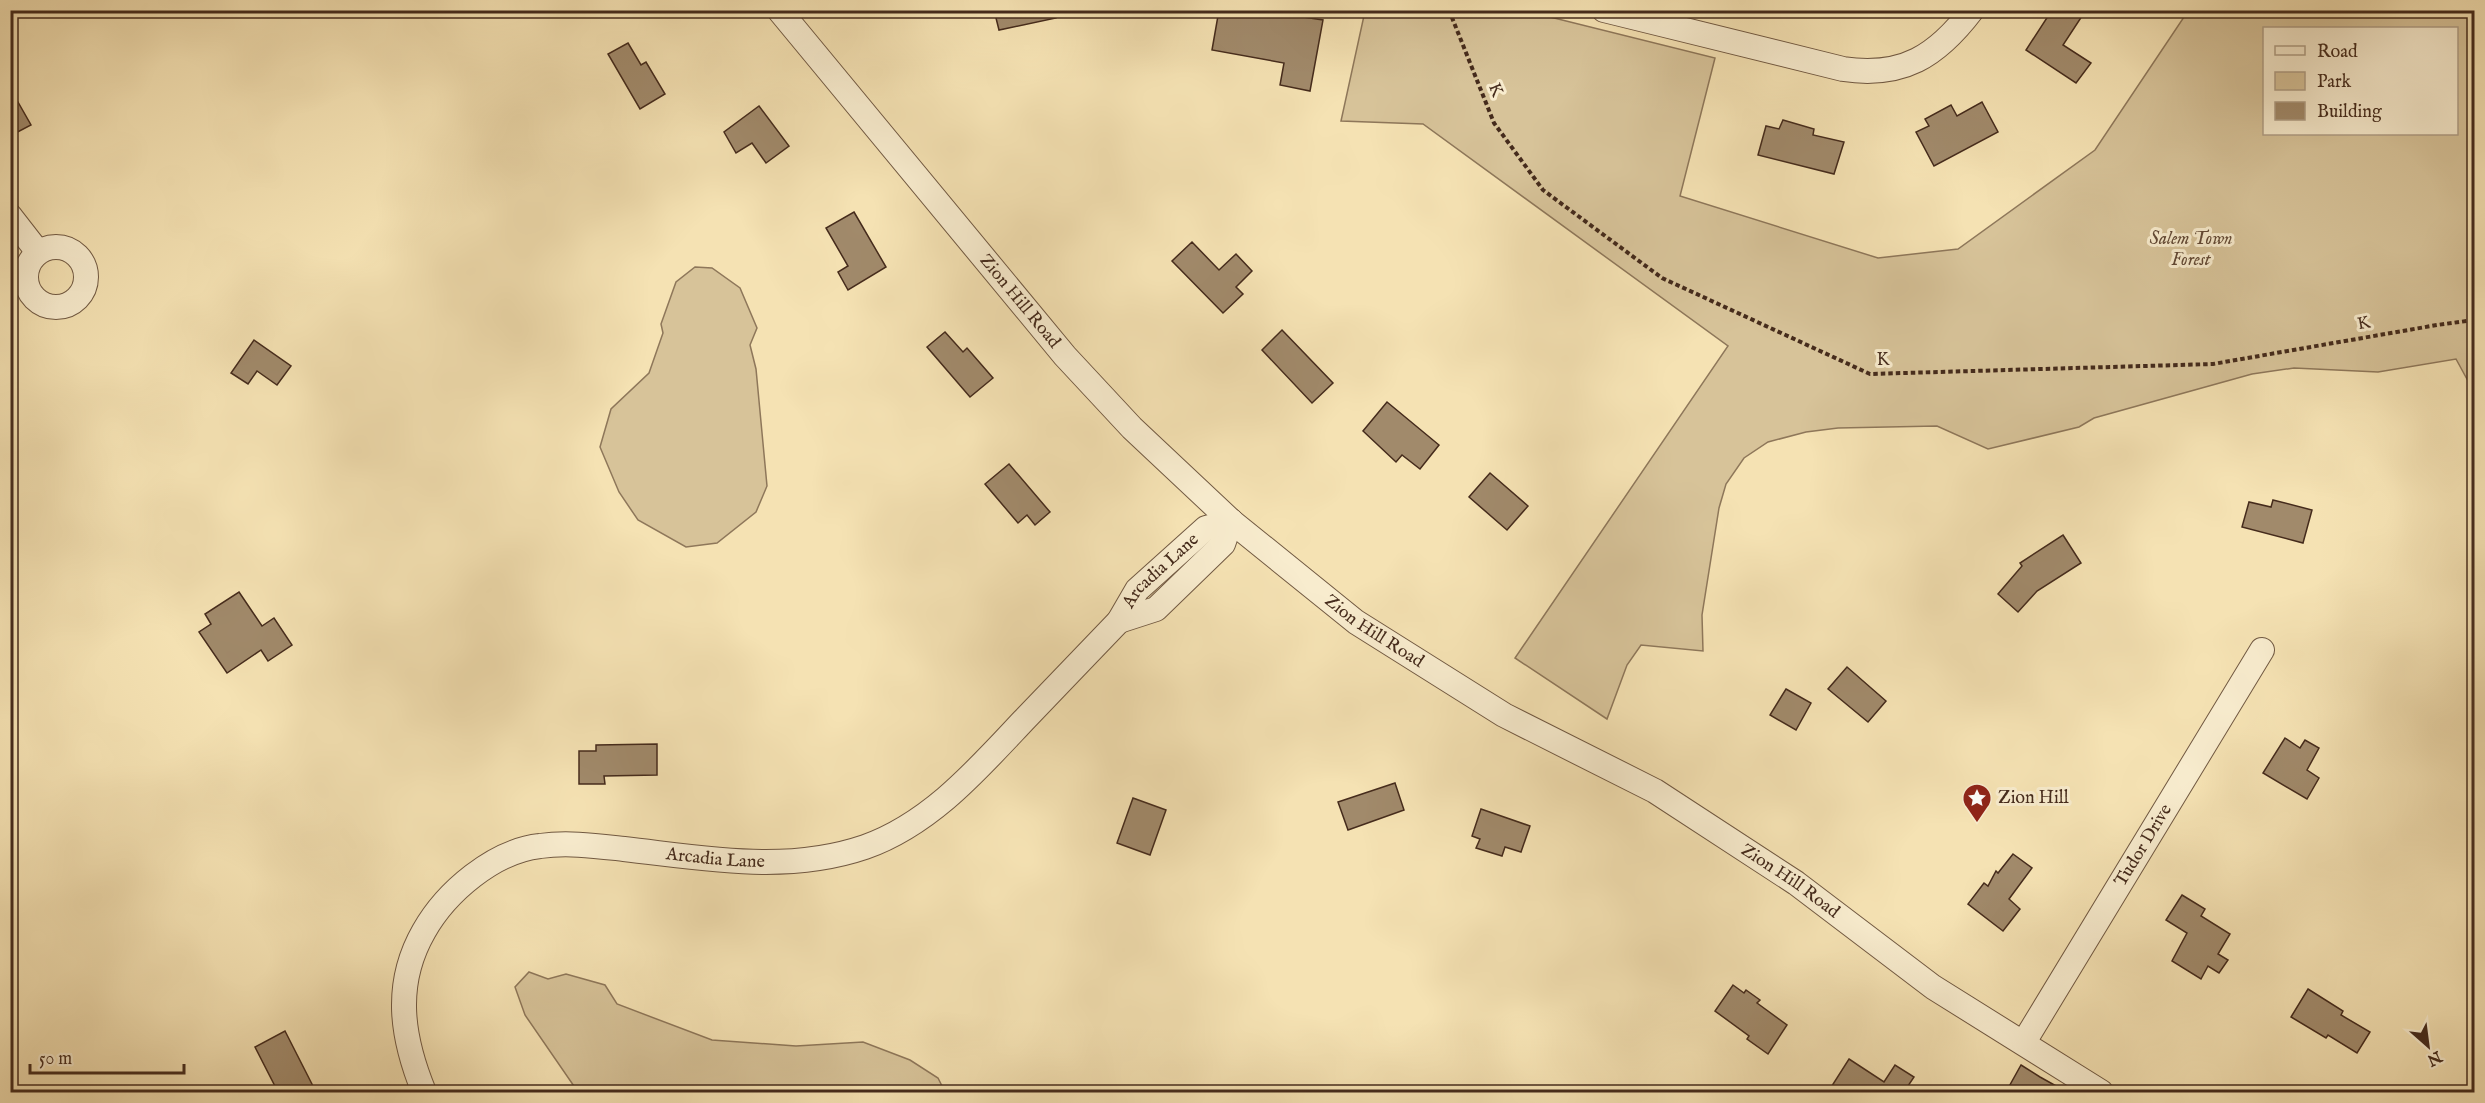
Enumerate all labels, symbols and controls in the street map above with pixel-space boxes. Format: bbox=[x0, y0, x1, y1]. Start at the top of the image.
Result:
legend bbox=[2263, 27, 2458, 135]
text: Road bbox=[2317, 41, 2358, 64]
text: Park bbox=[2317, 71, 2352, 94]
street label: K bbox=[1482, 80, 1508, 101]
text: Building bbox=[2317, 101, 2382, 124]
park label: Salem Town Forest bbox=[2150, 228, 2232, 272]
street label: Zion Hill Road bbox=[974, 250, 1066, 353]
street label: K bbox=[2356, 311, 2373, 336]
street label: K bbox=[1876, 349, 1890, 372]
street label: Arcadia Lane bbox=[1117, 528, 1204, 613]
street label: Zion Hill Road bbox=[1320, 590, 1428, 673]
place icon: Zion Hill bbox=[1961, 782, 1993, 824]
place label: Zion Hill bbox=[1998, 787, 2069, 810]
street label: Tudor Drive bbox=[2109, 800, 2177, 891]
street label: Zion Hill Road bbox=[1736, 839, 1844, 924]
street label: Arcadia Lane bbox=[664, 843, 765, 873]
north arrow bbox=[2398, 1016, 2458, 1076]
scale bar bbox=[30, 1037, 184, 1075]
text: N bbox=[2423, 1045, 2446, 1070]
text: 50 m bbox=[39, 1048, 72, 1071]

